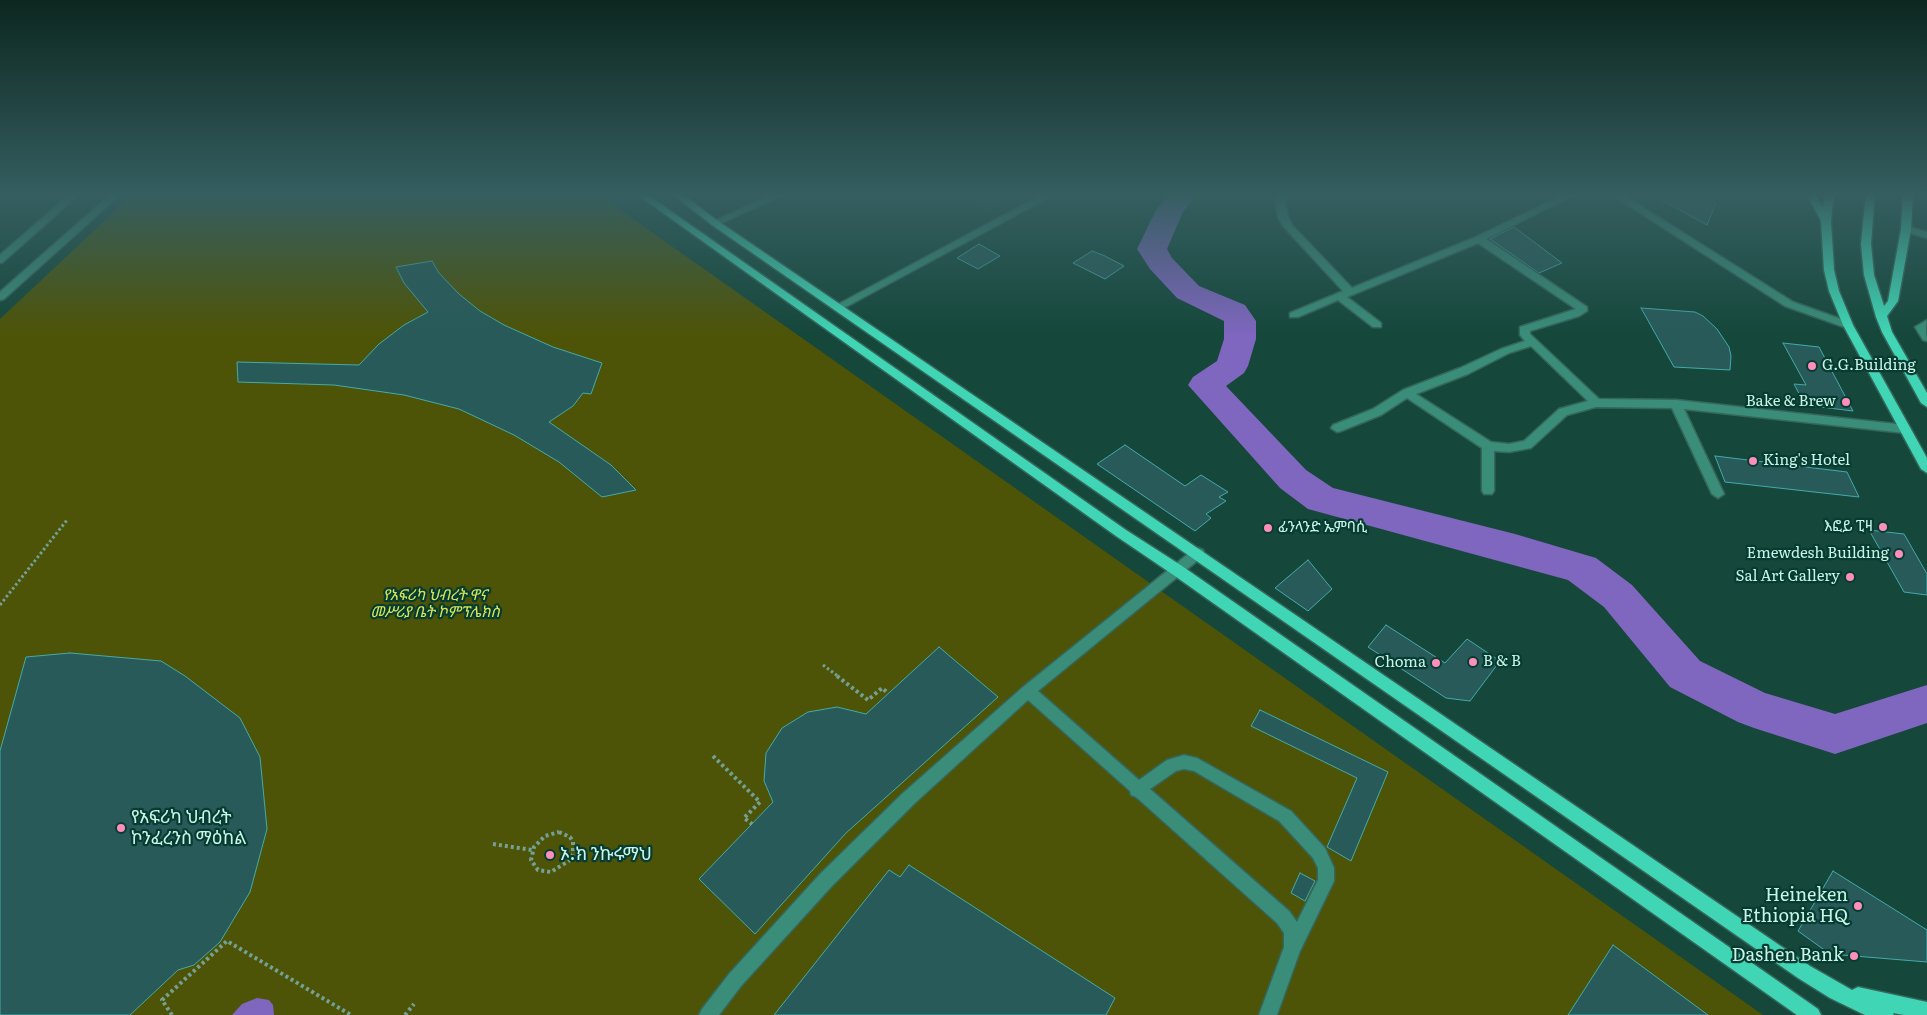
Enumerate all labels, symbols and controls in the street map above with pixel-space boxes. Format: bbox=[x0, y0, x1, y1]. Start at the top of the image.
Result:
place label: G.G.Building bbox=[1822, 357, 1916, 375]
marker: G.G.Building bbox=[1806, 360, 1818, 372]
place label: Bake & Brew bbox=[1746, 393, 1836, 411]
marker: Bake & Brew bbox=[1840, 396, 1852, 408]
place label: King's Hotel bbox=[1763, 452, 1850, 470]
marker: King's Hotel bbox=[1747, 455, 1759, 467]
place label: እፎይ ፒዛ bbox=[1824, 518, 1873, 536]
place label: ፊንላንድ ኤምባሲ bbox=[1278, 519, 1367, 537]
marker: እፎይ ፒዛ bbox=[1877, 521, 1889, 533]
marker: ፊንላንድ ኤምባሲ bbox=[1262, 522, 1274, 534]
place label: Emewdesh Building bbox=[1747, 545, 1889, 563]
marker: Emewdesh Building bbox=[1893, 548, 1905, 560]
place label: Sal Art Gallery bbox=[1736, 568, 1840, 586]
marker: Sal Art Gallery bbox=[1844, 571, 1856, 583]
park label: የአፍሪካ ህብረት ዋና መሥሪያ ቤት ኮምፕሌክስ bbox=[370, 587, 500, 622]
place label: B & B bbox=[1483, 653, 1521, 671]
place label: Choma bbox=[1375, 654, 1426, 672]
marker: B & B bbox=[1467, 656, 1479, 668]
marker: Choma bbox=[1430, 657, 1442, 669]
place label: የአፍሪካ ህብረት ኮንፈረንስ ማዕከል bbox=[131, 807, 246, 850]
marker: የአፍሪካ ህብረት ኮንፈረንስ ማዕከል bbox=[115, 822, 127, 834]
place label: ኦ.ክ ንኩሩማህ bbox=[560, 844, 652, 866]
marker: ኦ.ክ ንኩሩማህ bbox=[544, 849, 556, 861]
place label: Heineken Ethiopia HQ bbox=[1742, 885, 1848, 928]
marker: Heineken Ethiopia HQ bbox=[1852, 900, 1864, 912]
place label: Dashen Bank bbox=[1732, 945, 1844, 967]
marker: Dashen Bank bbox=[1848, 950, 1860, 962]

